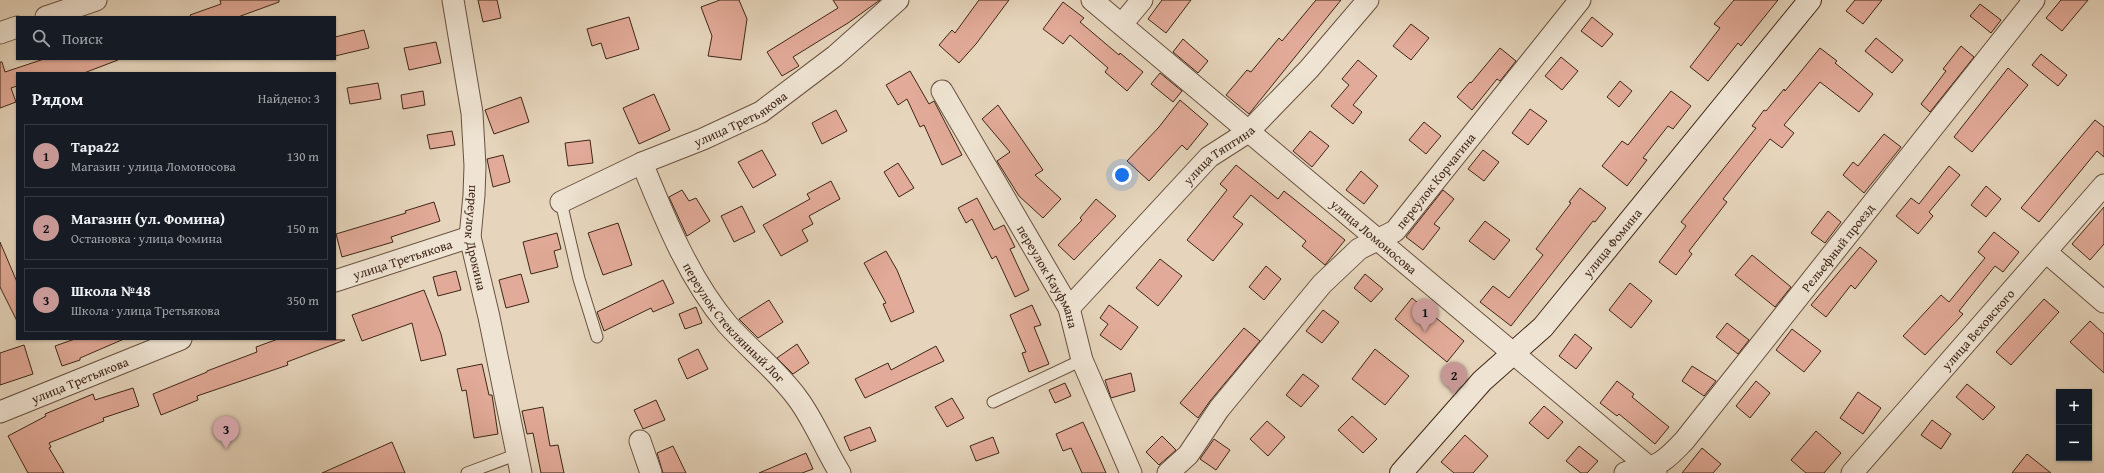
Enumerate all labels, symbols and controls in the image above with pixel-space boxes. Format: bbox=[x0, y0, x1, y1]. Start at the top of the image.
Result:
search box bbox=[16, 16, 336, 60]
icon: search bbox=[30, 27, 52, 49]
text: Поиск bbox=[62, 28, 103, 49]
text: Рядом bbox=[32, 86, 83, 111]
street label: улица Третьякова bbox=[690, 86, 792, 152]
text: Найдено: 3 bbox=[258, 89, 320, 108]
street label: улица Тяптина bbox=[1178, 120, 1260, 189]
street label: переулок Корчагина bbox=[1391, 128, 1480, 233]
text: Тара22 bbox=[71, 136, 119, 157]
text: 1 bbox=[43, 147, 49, 166]
text: 130 m bbox=[287, 147, 319, 166]
text: Магазин · улица Ломоносова bbox=[71, 157, 236, 176]
your location bbox=[1112, 165, 1132, 185]
street label: переулок Дрокина bbox=[460, 185, 492, 293]
street label: улица Ломоносова bbox=[1326, 194, 1422, 279]
street label: Рельефный проезд bbox=[1796, 199, 1879, 296]
street label: улица Фомина bbox=[1577, 203, 1646, 282]
text: Магазин (ул. Фомина) bbox=[71, 208, 225, 229]
text: 2 bbox=[43, 219, 49, 238]
text: 150 m bbox=[287, 219, 319, 238]
street label: переулок Кауфмана bbox=[1013, 221, 1083, 331]
text: Остановка · улица Фомина bbox=[71, 229, 222, 248]
street label: улица Третьякова bbox=[349, 234, 455, 284]
street label: переулок Стеклянный Лог bbox=[679, 259, 790, 387]
text: Школа №48 bbox=[71, 280, 151, 301]
street label: улица Веховского bbox=[1936, 284, 2019, 375]
text: 3 bbox=[43, 291, 49, 310]
text: 350 m bbox=[287, 291, 319, 310]
pin: 1 bbox=[1412, 299, 1438, 332]
text: Школа · улица Третьякова bbox=[71, 301, 220, 320]
street label: улица Третьякова bbox=[27, 351, 132, 408]
pin: 2 bbox=[1441, 362, 1467, 395]
map controls bbox=[2056, 389, 2092, 461]
button: + bbox=[2056, 389, 2092, 425]
pin: 3 bbox=[213, 416, 239, 449]
button: − bbox=[2056, 425, 2092, 461]

